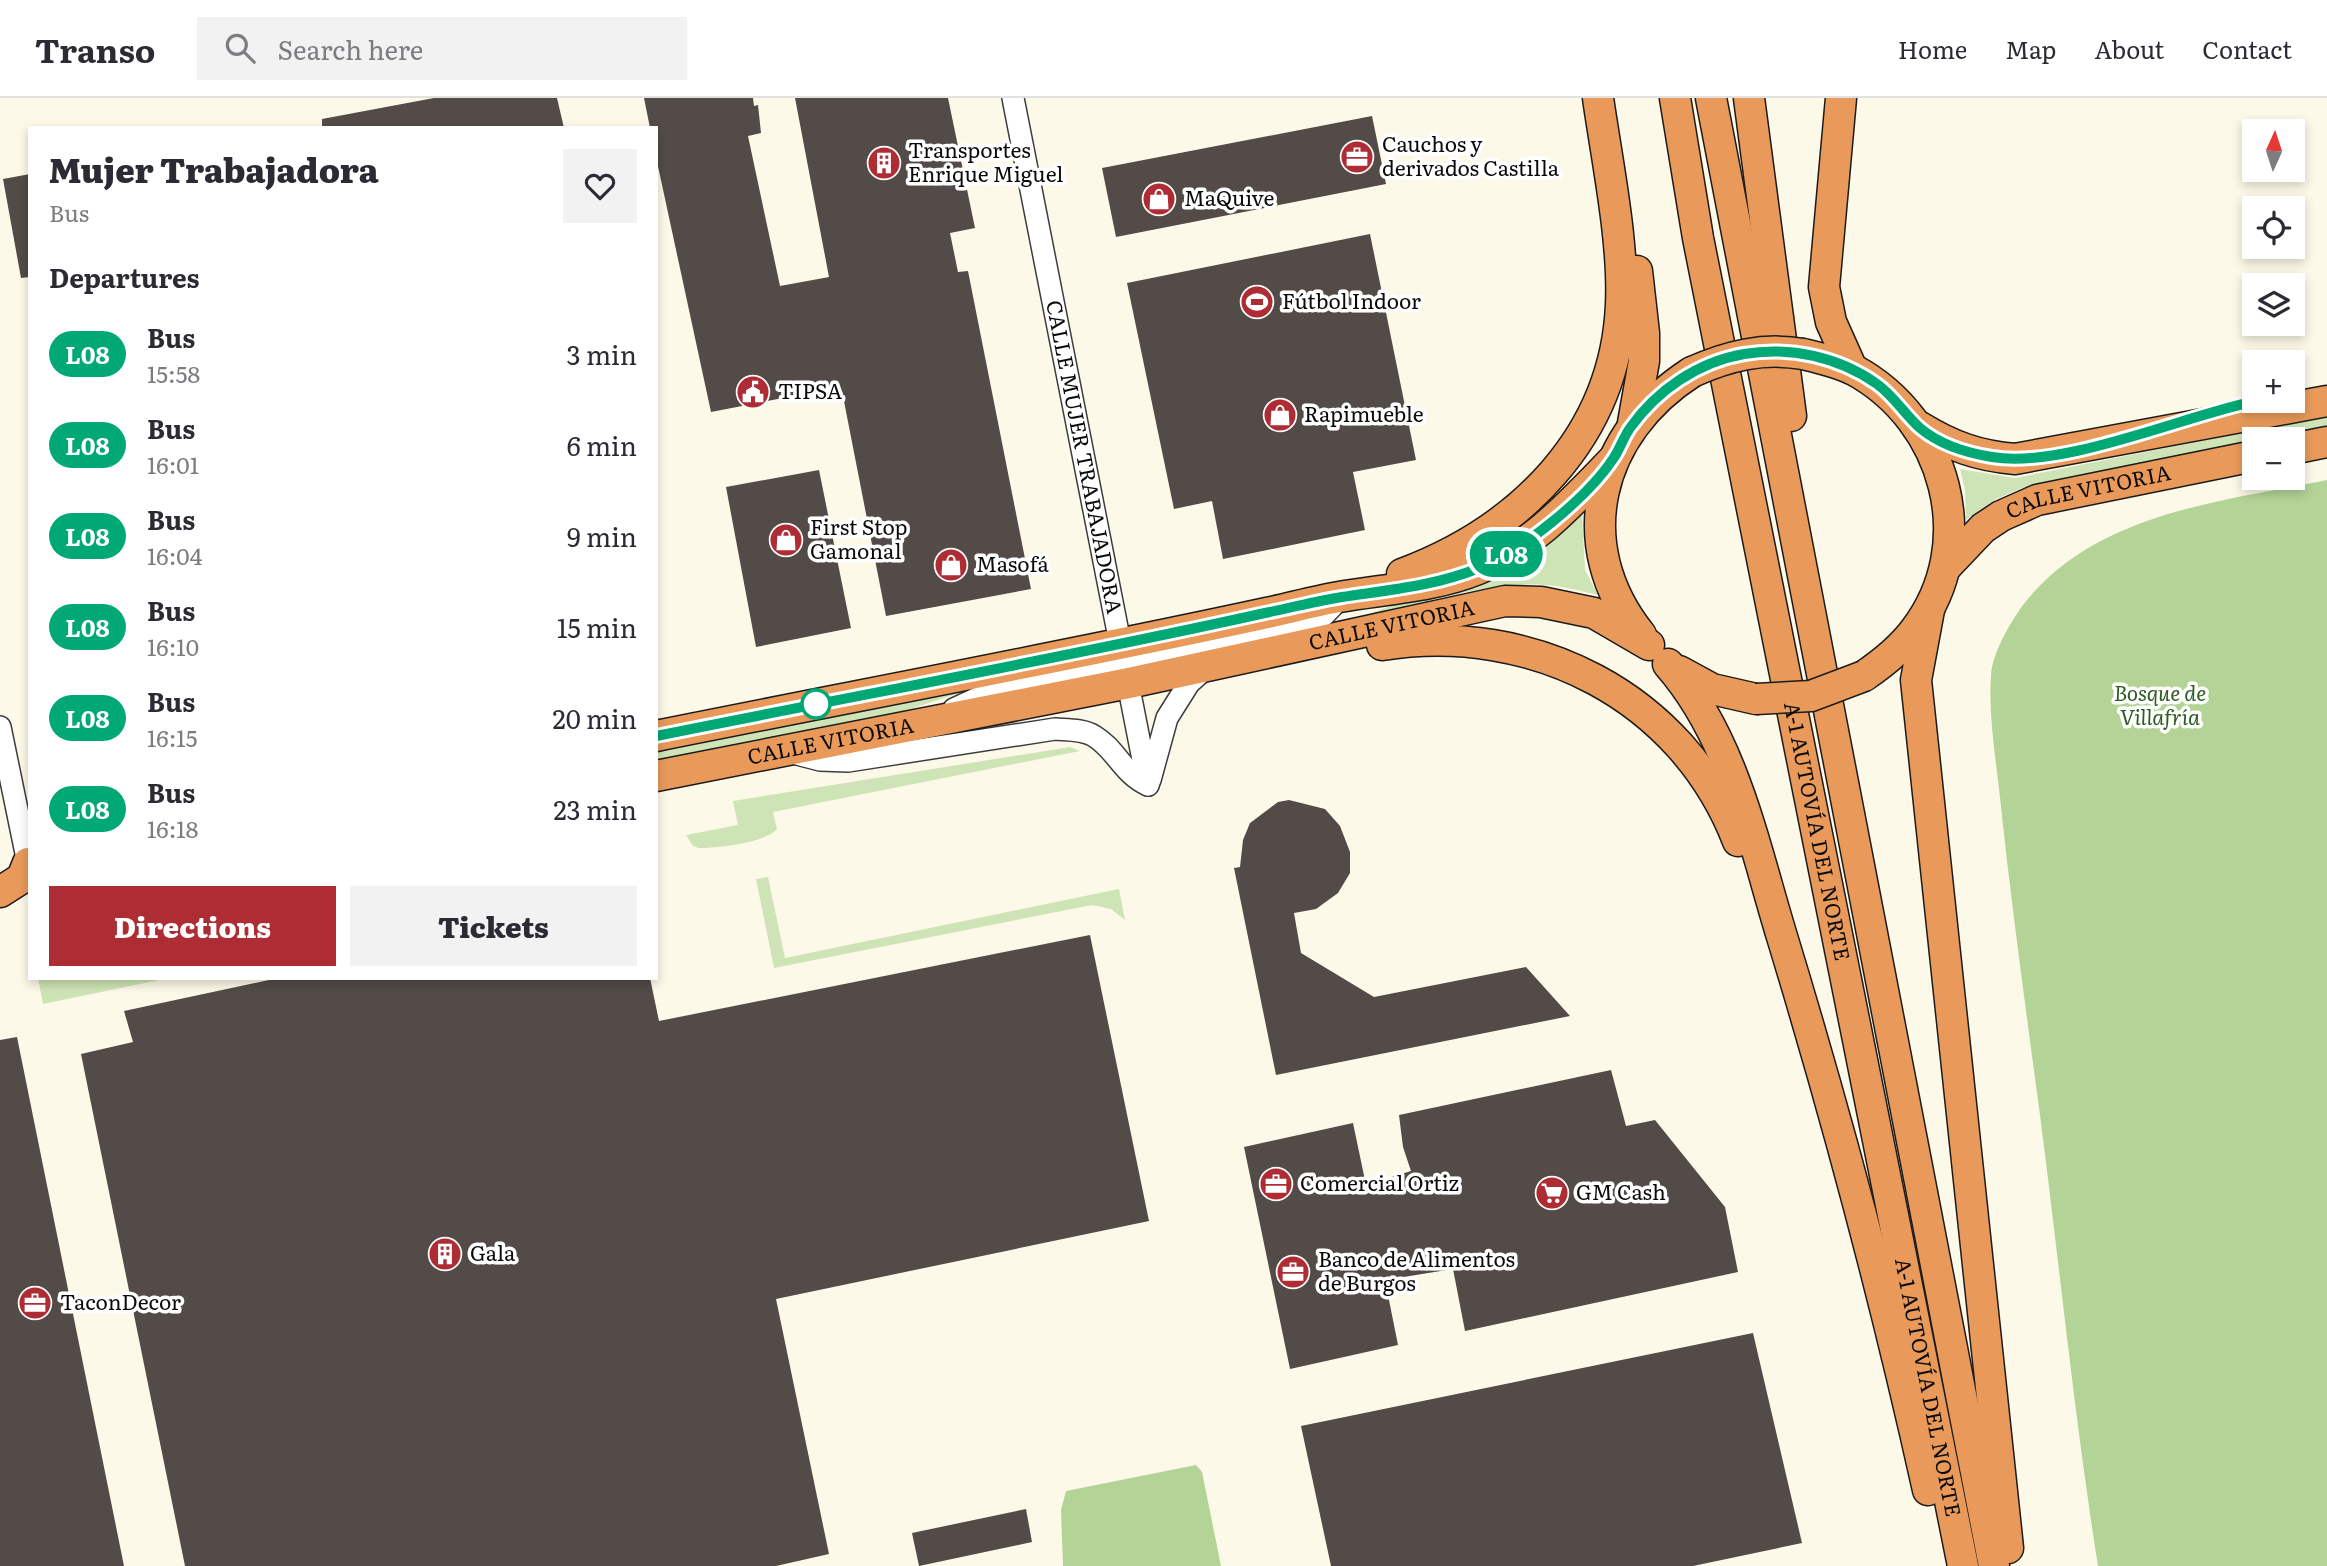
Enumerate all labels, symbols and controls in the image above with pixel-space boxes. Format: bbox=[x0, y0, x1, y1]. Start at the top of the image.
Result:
search box bbox=[197, 17, 687, 80]
text: Transo bbox=[35, 24, 155, 73]
icon: search bbox=[221, 29, 259, 67]
text: Search here bbox=[277, 29, 423, 68]
text: Home bbox=[1898, 31, 1967, 66]
text: Map bbox=[2005, 31, 2056, 66]
text: About bbox=[2094, 31, 2164, 66]
text: Contact bbox=[2202, 31, 2292, 66]
north arrow bbox=[2242, 119, 2305, 182]
map controls bbox=[2242, 119, 2305, 490]
place label: Cauchos y derivados Castilla bbox=[1382, 127, 1560, 182]
place label: Transportes Enrique Miguel bbox=[908, 133, 1063, 188]
office icon: Cauchos y derivados Castilla bbox=[1338, 138, 1376, 176]
text: Mujer Trabajadora bbox=[49, 144, 379, 193]
building icon: Transportes Enrique Miguel bbox=[865, 144, 903, 182]
button: heart bbox=[563, 149, 637, 223]
shop icon: MaQuive bbox=[1140, 180, 1178, 218]
place label: MaQuive bbox=[1184, 181, 1275, 212]
text: Bus bbox=[49, 195, 89, 229]
button: locate bbox=[2242, 196, 2305, 259]
text: Departures bbox=[49, 257, 200, 296]
button: layers bbox=[2242, 273, 2305, 336]
sports icon: Fútbol Indoor bbox=[1238, 283, 1276, 321]
place label: Fútbol Indoor bbox=[1282, 284, 1421, 315]
street label: CALLE MUJER TRABAJADORA bbox=[1040, 297, 1132, 617]
text: Bus bbox=[147, 317, 195, 356]
text: 3 min bbox=[567, 334, 637, 373]
text: L08 bbox=[65, 336, 110, 371]
button: + bbox=[2242, 350, 2305, 413]
text: 15:58 bbox=[147, 356, 200, 390]
public building icon: TIPSA bbox=[734, 373, 772, 411]
place label: TIPSA bbox=[778, 374, 843, 405]
shop icon: Rapimueble bbox=[1261, 396, 1299, 434]
place label: Rapimueble bbox=[1304, 397, 1424, 428]
text: Bus bbox=[147, 408, 195, 447]
text: 6 min bbox=[567, 425, 637, 464]
text: L08 bbox=[65, 427, 110, 462]
button: − bbox=[2242, 427, 2305, 490]
text: 16:01 bbox=[147, 447, 199, 481]
street label: CALLE VITORIA bbox=[2000, 455, 2174, 525]
text: Bus bbox=[147, 499, 195, 538]
place label: First Stop Gamonal bbox=[810, 510, 907, 565]
text: 9 min bbox=[567, 516, 637, 555]
text: L08 bbox=[65, 518, 110, 553]
shop icon: First Stop Gamonal bbox=[767, 521, 805, 559]
line badge: L08 bbox=[1466, 531, 1546, 577]
text: L08 bbox=[1484, 536, 1528, 571]
text: 16:04 bbox=[147, 538, 202, 572]
shop icon: Masofá bbox=[932, 546, 970, 584]
place label: Masofá bbox=[976, 547, 1049, 578]
text: Bus bbox=[147, 590, 195, 629]
street label: CALLE VITORIA bbox=[1306, 590, 1478, 656]
text: 15 min bbox=[557, 607, 637, 646]
text: L08 bbox=[65, 609, 110, 644]
text: 16:10 bbox=[147, 629, 199, 663]
park label: Bosque de Villafría bbox=[2114, 676, 2206, 731]
text: Bus bbox=[147, 681, 195, 720]
unlabelled marker bbox=[801, 689, 831, 719]
text: 20 min bbox=[552, 698, 637, 737]
street label: A-1 AUTOVÍA DEL NORTE bbox=[1778, 699, 1860, 963]
text: L08 bbox=[65, 700, 110, 735]
street label: CALLE VITORIA bbox=[744, 708, 916, 771]
text: 16:15 bbox=[147, 720, 197, 754]
text: Bus bbox=[147, 772, 195, 811]
text: 23 min bbox=[553, 789, 637, 828]
text: L08 bbox=[65, 791, 110, 826]
text: 16:18 bbox=[147, 811, 198, 845]
button: Directions bbox=[49, 886, 336, 966]
button: Tickets bbox=[350, 886, 637, 966]
office icon: Comercial Ortiz bbox=[1257, 1165, 1295, 1203]
place label: Comercial Ortiz bbox=[1300, 1166, 1459, 1197]
supermarket icon: GM Cash bbox=[1533, 1174, 1571, 1212]
place label: GM Cash bbox=[1576, 1175, 1666, 1206]
building icon: Gala bbox=[426, 1235, 464, 1273]
place label: Gala bbox=[470, 1236, 516, 1267]
place label: Banco de Alimentos de Burgos bbox=[1318, 1242, 1515, 1297]
office icon: Banco de Alimentos de Burgos bbox=[1274, 1253, 1312, 1291]
street label: A-1 AUTOVÍA DEL NORTE bbox=[1889, 1255, 1971, 1519]
office icon: TaconDecor bbox=[16, 1284, 54, 1322]
place label: TaconDecor bbox=[60, 1285, 181, 1316]

